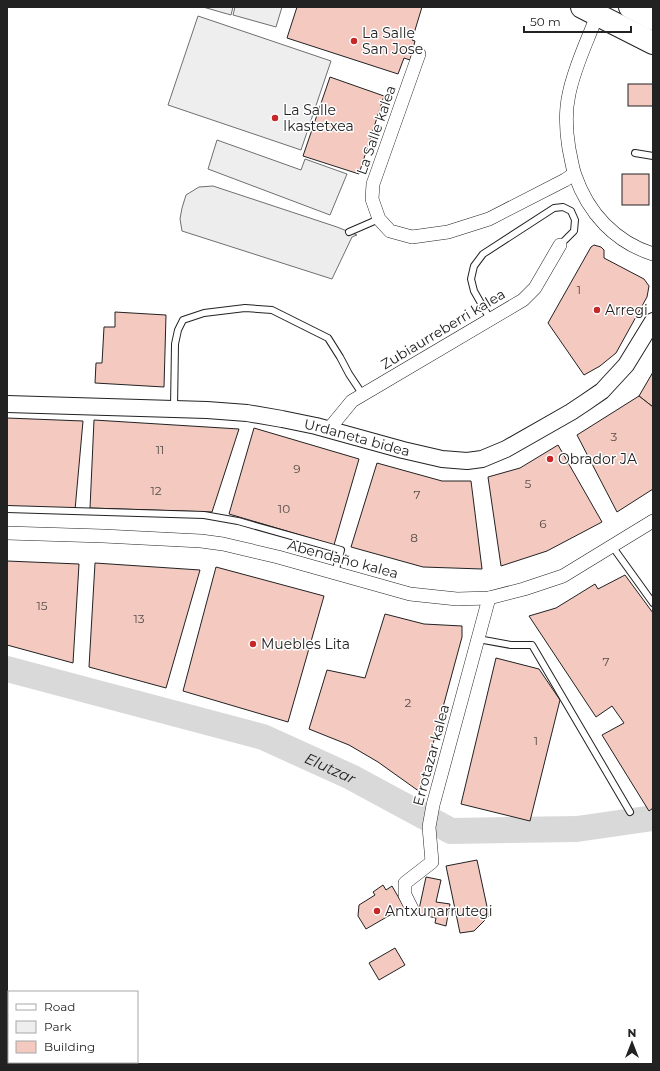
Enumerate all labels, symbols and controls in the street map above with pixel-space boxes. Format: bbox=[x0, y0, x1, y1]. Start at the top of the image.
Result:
scale bar bbox=[524, 8, 631, 34]
text: 50 m bbox=[530, 14, 561, 29]
place label: La Salle San Jose bbox=[362, 24, 423, 58]
marker: La Salle San Jose bbox=[349, 36, 359, 46]
street label: La Salle kalea bbox=[352, 83, 400, 177]
place label: La Salle Ikastetxea bbox=[283, 101, 354, 135]
marker: La Salle Ikastetxea bbox=[270, 113, 280, 123]
house number: 1 bbox=[577, 282, 581, 297]
street label: Zubiaurreberri kalea bbox=[378, 285, 508, 373]
place label: Arregi bbox=[605, 301, 648, 319]
marker: Arregi bbox=[592, 305, 602, 315]
street label: Urdaneta bidea bbox=[303, 415, 412, 460]
house number: 3 bbox=[611, 429, 618, 444]
house number: 11 bbox=[156, 442, 164, 457]
place label: Obrador JA bbox=[558, 450, 638, 468]
marker: Obrador JA bbox=[545, 454, 555, 464]
house number: 9 bbox=[293, 461, 301, 476]
house number: 5 bbox=[525, 476, 532, 491]
house number: 12 bbox=[150, 483, 162, 498]
house number: 7 bbox=[413, 487, 421, 502]
house number: 10 bbox=[278, 501, 290, 516]
house number: 6 bbox=[539, 516, 547, 531]
house number: 8 bbox=[410, 530, 418, 545]
street label: Abendaño kalea bbox=[286, 536, 400, 582]
house number: 15 bbox=[36, 598, 48, 613]
house number: 13 bbox=[133, 611, 145, 626]
place label: Muebles Lita bbox=[261, 635, 350, 653]
marker: Muebles Lita bbox=[248, 639, 258, 649]
house number: 7 bbox=[602, 654, 610, 669]
house number: 2 bbox=[405, 695, 412, 710]
street label: Errotazar kalea bbox=[409, 702, 453, 808]
house number: 1 bbox=[534, 733, 538, 748]
water label: Elutzar bbox=[302, 748, 360, 788]
place label: Antxunarrutegi bbox=[385, 902, 492, 920]
marker: Antxunarrutegi bbox=[372, 906, 382, 916]
legend bbox=[8, 991, 138, 1063]
text: Road bbox=[44, 999, 75, 1014]
text: Park bbox=[44, 1019, 72, 1034]
north arrow bbox=[612, 1023, 652, 1063]
text: N bbox=[628, 1026, 636, 1040]
text: Building bbox=[44, 1039, 95, 1054]

